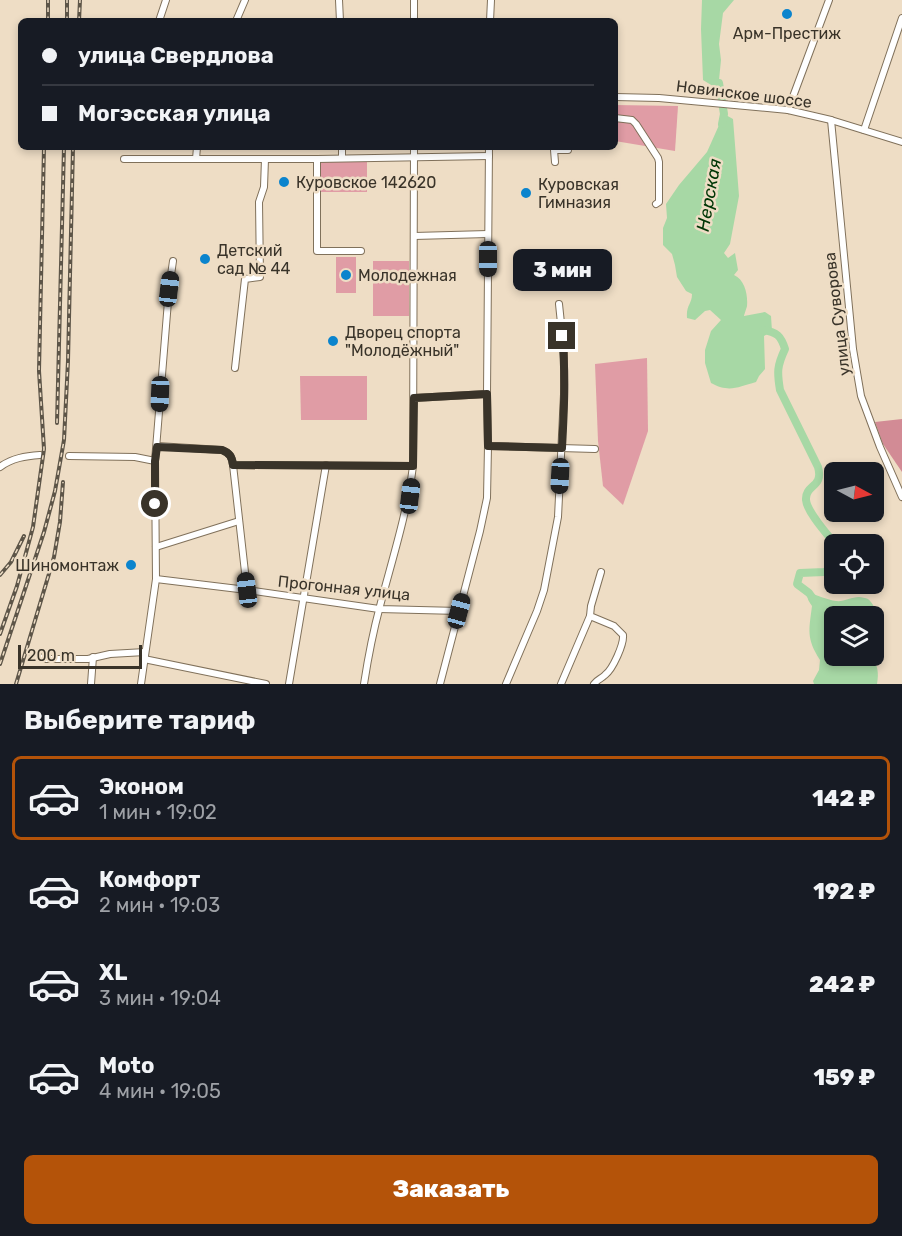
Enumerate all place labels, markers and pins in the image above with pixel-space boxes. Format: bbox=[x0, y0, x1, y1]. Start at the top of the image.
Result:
marker: Арм-Престиж bbox=[780, 7, 794, 21]
place label: Арм-Престиж bbox=[733, 24, 841, 43]
place label: Куровское 142620 bbox=[296, 173, 436, 192]
marker: Куровское 142620 bbox=[277, 175, 291, 189]
place label: Куровская Гимназия bbox=[538, 175, 619, 212]
marker: Куровская Гимназия bbox=[519, 186, 533, 200]
place label: Детский сад № 44 bbox=[217, 241, 291, 278]
marker: Детский сад № 44 bbox=[198, 252, 212, 266]
place label: Молодежная bbox=[358, 266, 457, 285]
marker: Молодежная bbox=[339, 268, 353, 282]
place label: Дворец спорта "Молодёжный" bbox=[345, 323, 461, 360]
marker: Дворец спорта "Молодёжный" bbox=[326, 334, 340, 348]
place label: Шиномонтаж bbox=[15, 556, 119, 575]
marker: Шиномонтаж bbox=[124, 558, 138, 572]

